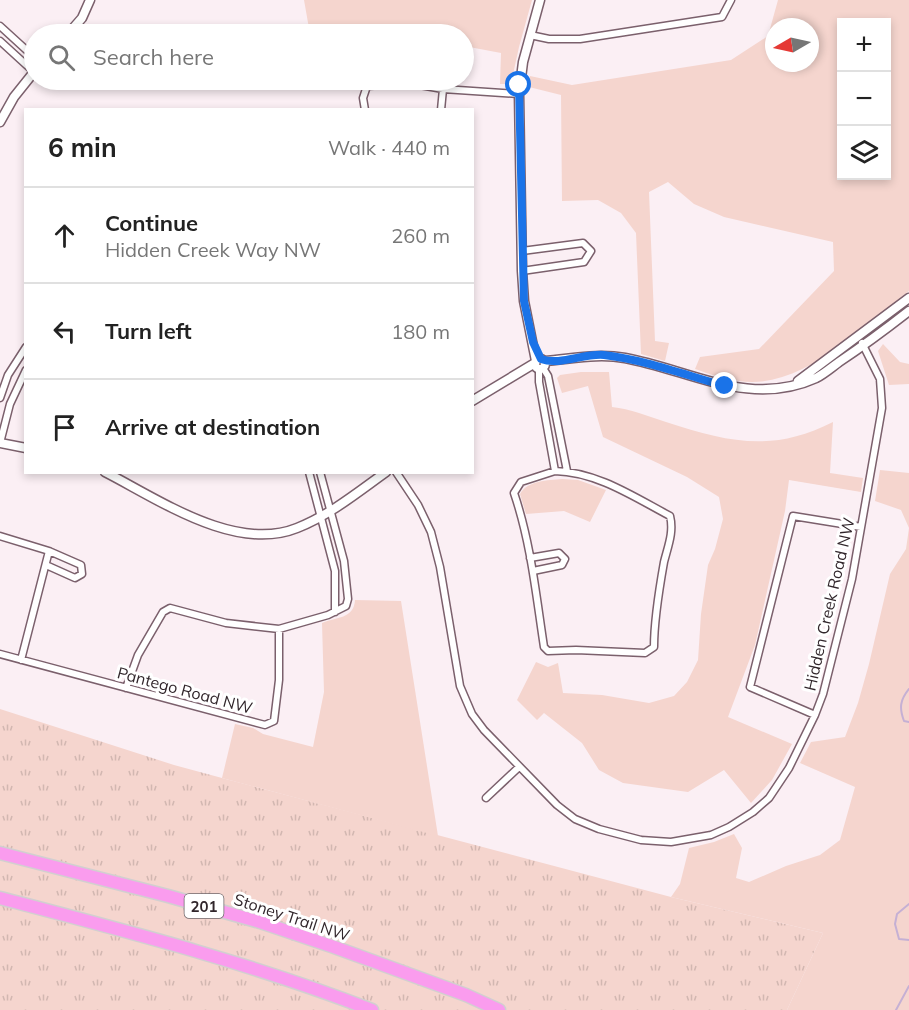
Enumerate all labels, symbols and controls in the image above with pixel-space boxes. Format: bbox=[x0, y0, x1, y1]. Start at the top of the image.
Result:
north arrow bbox=[765, 18, 819, 72]
map controls bbox=[837, 18, 891, 180]
button: + bbox=[837, 18, 891, 72]
search box bbox=[24, 24, 474, 90]
icon: search bbox=[45, 41, 78, 74]
text: Search here bbox=[93, 43, 214, 71]
route start bbox=[505, 71, 531, 97]
button: − bbox=[837, 72, 891, 126]
button: layers bbox=[837, 126, 891, 180]
text: 6 min bbox=[48, 131, 117, 164]
text: Walk · 440 m bbox=[328, 135, 450, 160]
text: Continue bbox=[105, 209, 198, 237]
icon: ahead bbox=[48, 219, 81, 252]
text: 260 m bbox=[391, 223, 450, 248]
text: Hidden Creek Way NW bbox=[105, 237, 321, 262]
icon: left bbox=[48, 315, 81, 348]
text: Turn left bbox=[105, 317, 192, 345]
text: 180 m bbox=[391, 319, 450, 344]
route end bbox=[711, 372, 737, 398]
icon: arrive bbox=[48, 411, 81, 444]
text: Arrive at destination bbox=[105, 413, 320, 441]
street label: Hidden Creek Road NW bbox=[799, 515, 859, 693]
street label: Pantego Road NW bbox=[115, 662, 255, 718]
street label: Stoney Trail NW bbox=[232, 889, 353, 945]
road number: 201 bbox=[184, 894, 224, 918]

